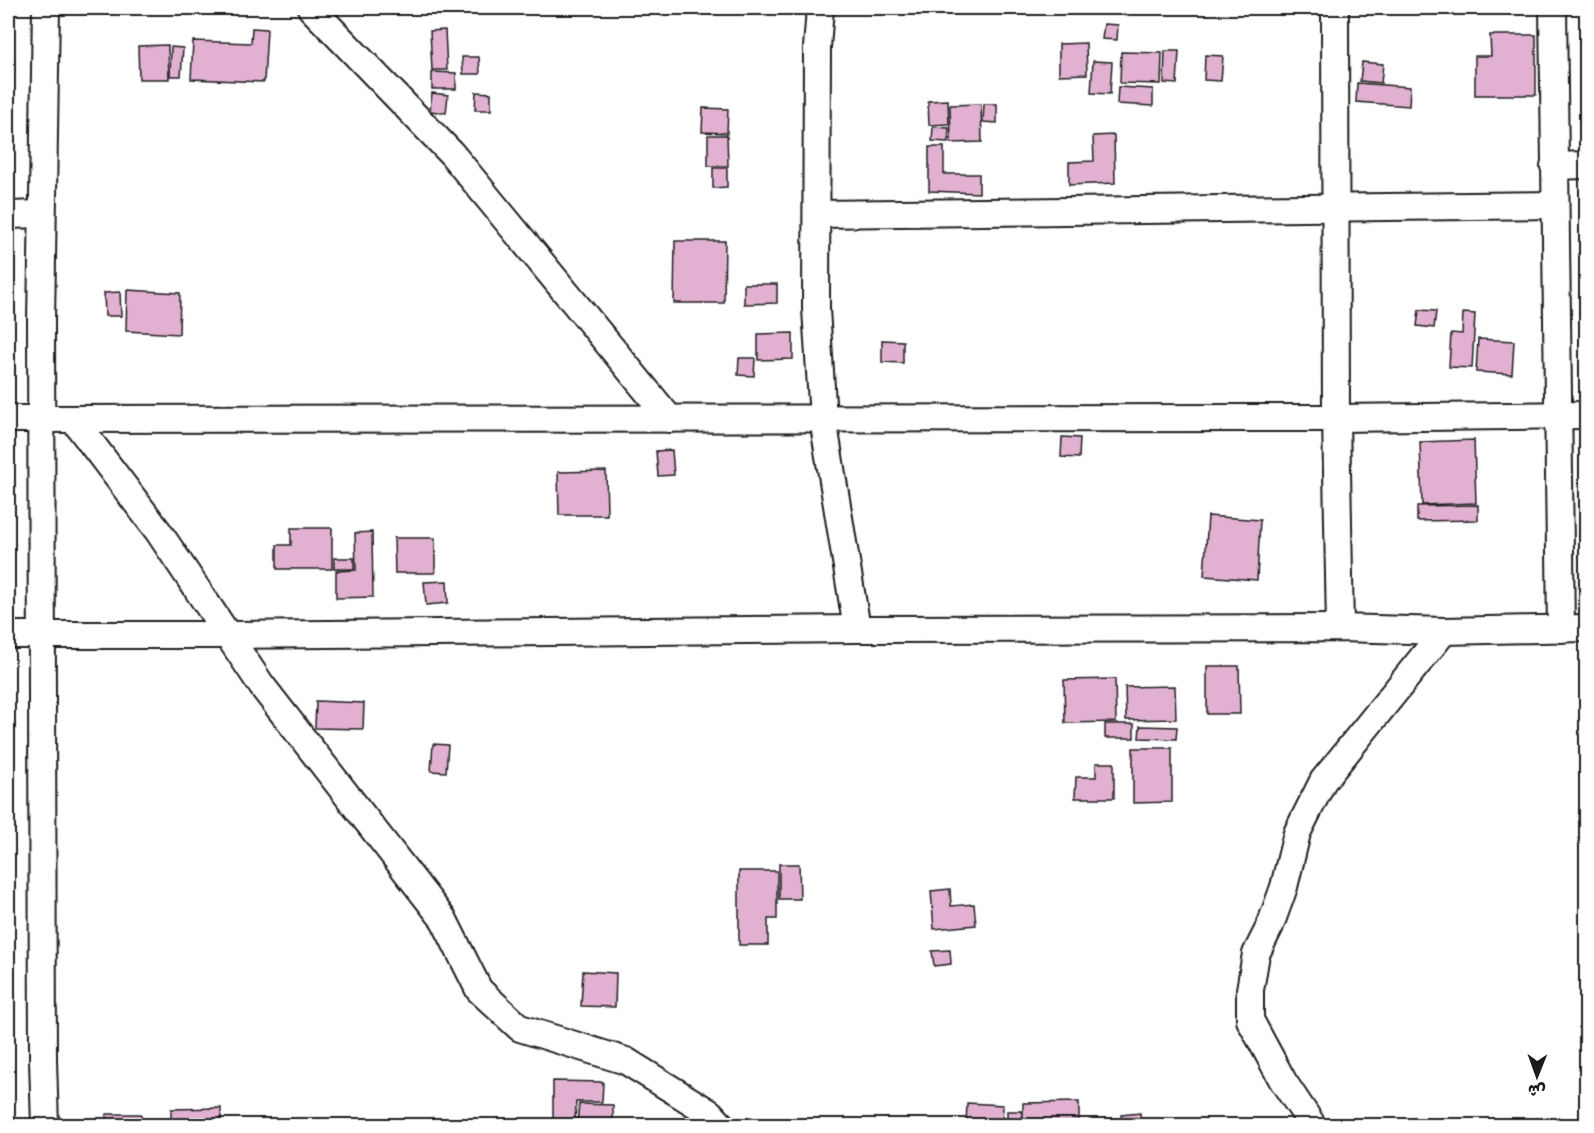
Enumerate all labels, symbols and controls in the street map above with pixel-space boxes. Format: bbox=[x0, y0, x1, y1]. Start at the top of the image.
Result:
north arrow bbox=[1507, 1046, 1567, 1106]
text: ش bbox=[1528, 1077, 1546, 1101]

